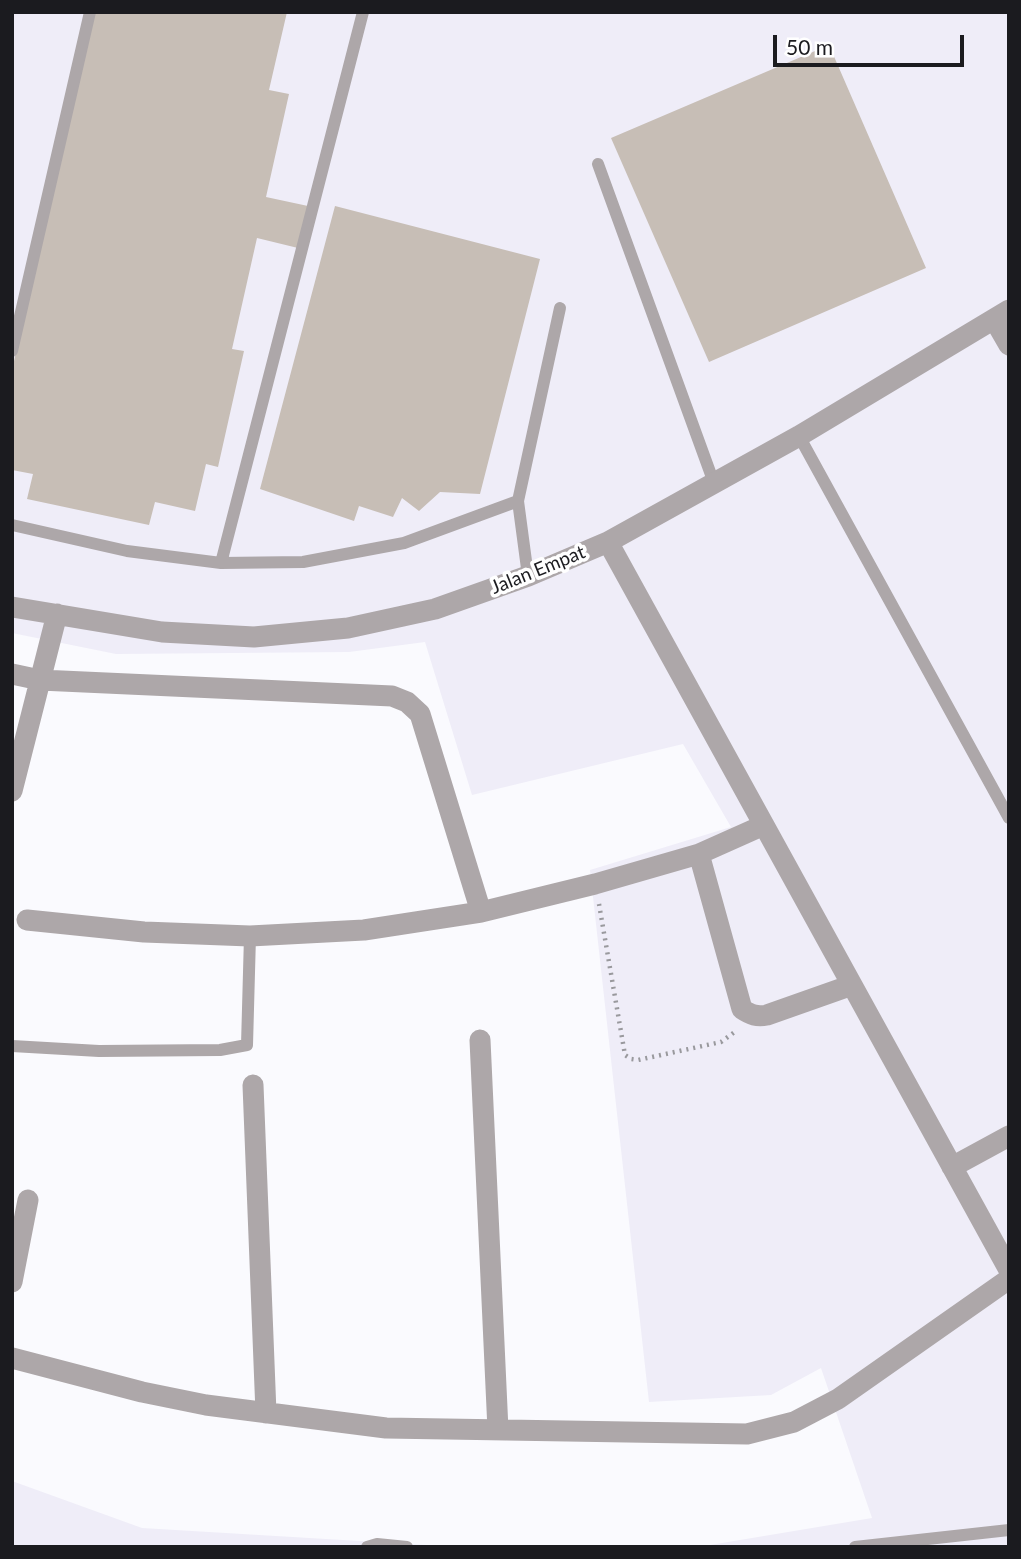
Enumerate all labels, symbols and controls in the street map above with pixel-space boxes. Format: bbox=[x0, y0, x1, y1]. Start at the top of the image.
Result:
scale bar bbox=[776, 21, 967, 65]
text: 50 m bbox=[786, 34, 833, 59]
street label: Jalan Empat bbox=[488, 541, 588, 599]

